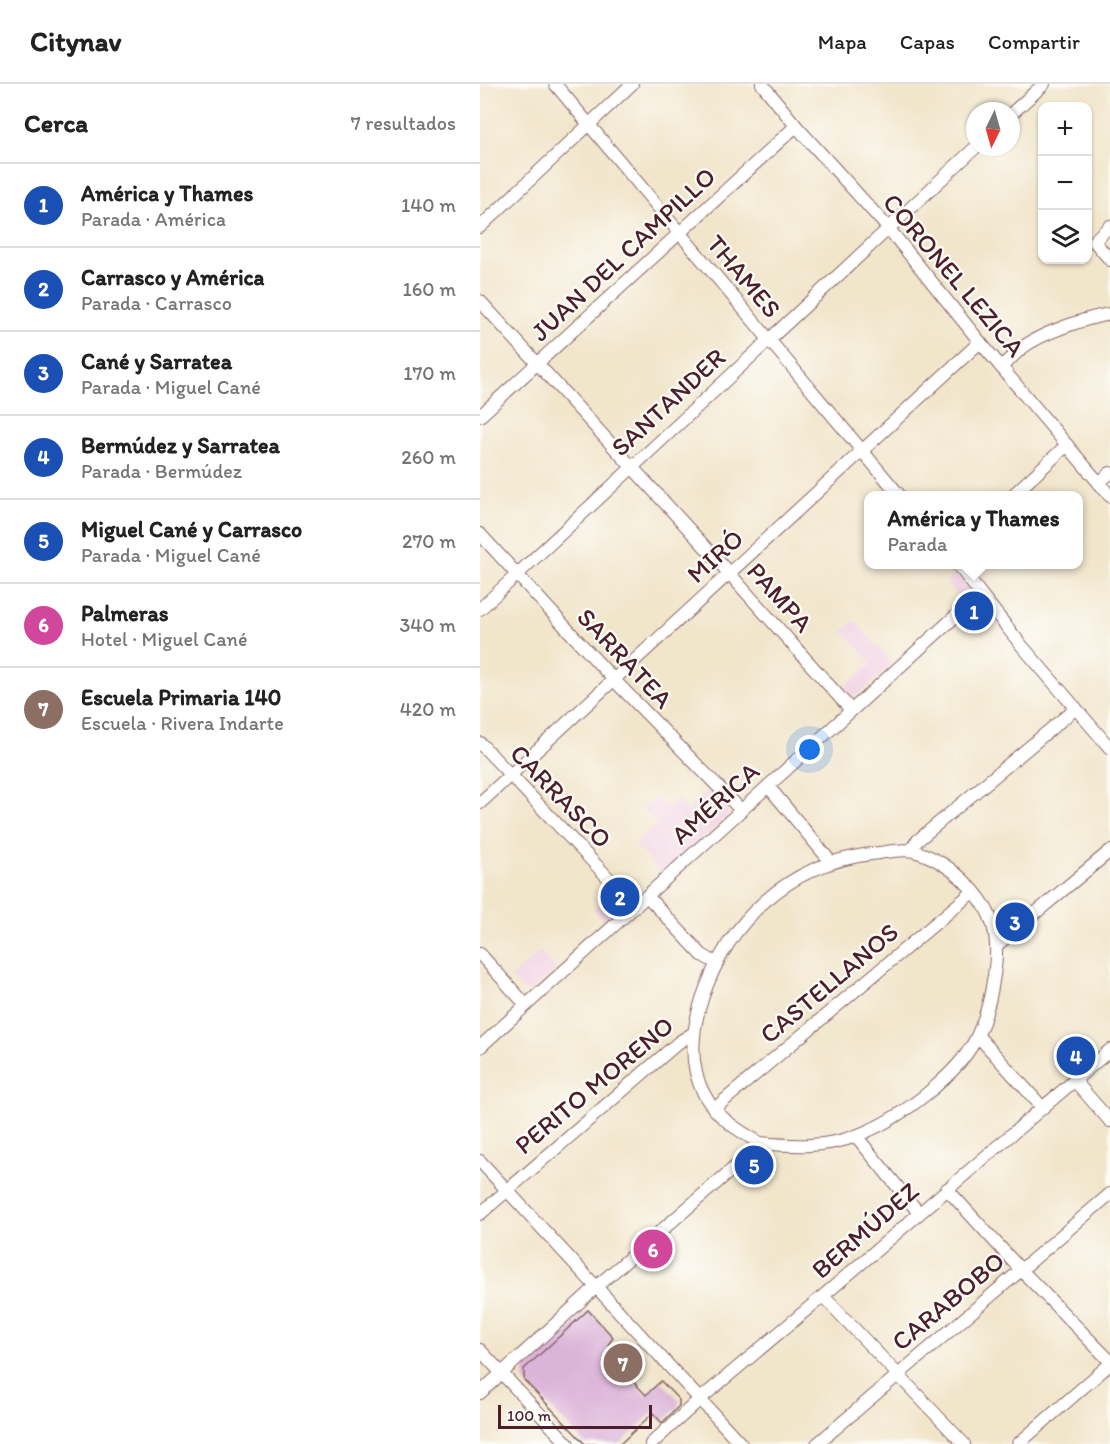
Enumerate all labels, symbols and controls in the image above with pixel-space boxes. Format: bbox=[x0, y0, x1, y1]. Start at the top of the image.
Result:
text: Citynav bbox=[30, 24, 121, 58]
text: Mapa bbox=[818, 29, 867, 54]
text: Capas bbox=[900, 29, 955, 54]
text: Compartir bbox=[988, 29, 1080, 54]
north arrow bbox=[966, 102, 1020, 156]
map controls bbox=[1038, 102, 1092, 264]
button: + bbox=[1038, 102, 1092, 156]
text: Cerca bbox=[24, 107, 88, 139]
text: 7 resultados bbox=[351, 111, 456, 135]
button: − bbox=[1038, 156, 1092, 210]
street label: JUAN DEL CAMPILLO bbox=[524, 160, 722, 348]
text: América y Thames bbox=[81, 180, 253, 207]
street label: CORONEL LEZICA bbox=[876, 187, 1032, 364]
text: 1 bbox=[39, 193, 48, 217]
text: 140 m bbox=[401, 193, 456, 217]
text: Parada · América bbox=[81, 207, 226, 231]
button: layers bbox=[1038, 210, 1092, 264]
street label: THAMES bbox=[700, 228, 788, 324]
text: Carrasco y América bbox=[81, 264, 264, 291]
text: 2 bbox=[38, 277, 49, 301]
text: 160 m bbox=[403, 277, 456, 301]
text: Parada · Carrasco bbox=[81, 291, 232, 315]
street label: SANTANDER bbox=[604, 341, 732, 463]
text: Cané y Sarratea bbox=[81, 348, 232, 375]
text: 3 bbox=[38, 361, 49, 385]
text: 170 m bbox=[403, 361, 456, 385]
text: Parada · Miguel Cané bbox=[81, 375, 261, 399]
text: Bermúdez y Sarratea bbox=[81, 432, 280, 459]
text: 4 bbox=[37, 445, 50, 469]
text: 260 m bbox=[401, 445, 456, 469]
text: Parada · Bermúdez bbox=[81, 459, 242, 483]
popup bbox=[864, 491, 1083, 569]
text: América y Thames bbox=[887, 505, 1060, 532]
text: Miguel Cané y Carrasco bbox=[81, 516, 302, 543]
street label: MIRÓ bbox=[680, 522, 750, 590]
text: 5 bbox=[38, 529, 49, 553]
text: 270 m bbox=[402, 529, 456, 553]
text: Parada bbox=[887, 532, 947, 556]
text: Parada · Miguel Cané bbox=[81, 543, 261, 567]
street label: PAMPA bbox=[740, 555, 820, 639]
pin: 1 bbox=[954, 588, 994, 634]
text: Palmeras bbox=[81, 600, 169, 627]
street label: SARRATEA bbox=[570, 601, 680, 715]
text: 6 bbox=[38, 613, 49, 637]
text: 340 m bbox=[399, 613, 456, 637]
text: Hotel · Miguel Cané bbox=[81, 627, 247, 651]
text: Escuela Primaria 140 bbox=[81, 684, 281, 711]
text: 7 bbox=[39, 697, 48, 721]
text: 420 m bbox=[400, 697, 456, 721]
text: Escuela · Rivera Indarte bbox=[81, 711, 284, 735]
your location bbox=[795, 735, 824, 764]
street label: CARRASCO bbox=[504, 737, 618, 855]
street label: AMÉRICA bbox=[664, 755, 766, 851]
pin: 2 bbox=[600, 874, 640, 920]
pin: 3 bbox=[996, 900, 1034, 944]
street label: CASTELLANOS bbox=[753, 916, 905, 1050]
street label: PERITO MORENO bbox=[508, 1009, 680, 1161]
pin: 4 bbox=[1056, 1034, 1096, 1078]
pin: 5 bbox=[734, 1142, 774, 1188]
street label: BERMÚDEZ bbox=[805, 1175, 925, 1285]
pin: 6 bbox=[634, 1226, 672, 1272]
street label: CARABOBO bbox=[885, 1245, 1011, 1357]
pin: 7 bbox=[604, 1340, 642, 1386]
scale bar bbox=[498, 1402, 652, 1430]
text: 100 m bbox=[507, 1406, 551, 1425]

